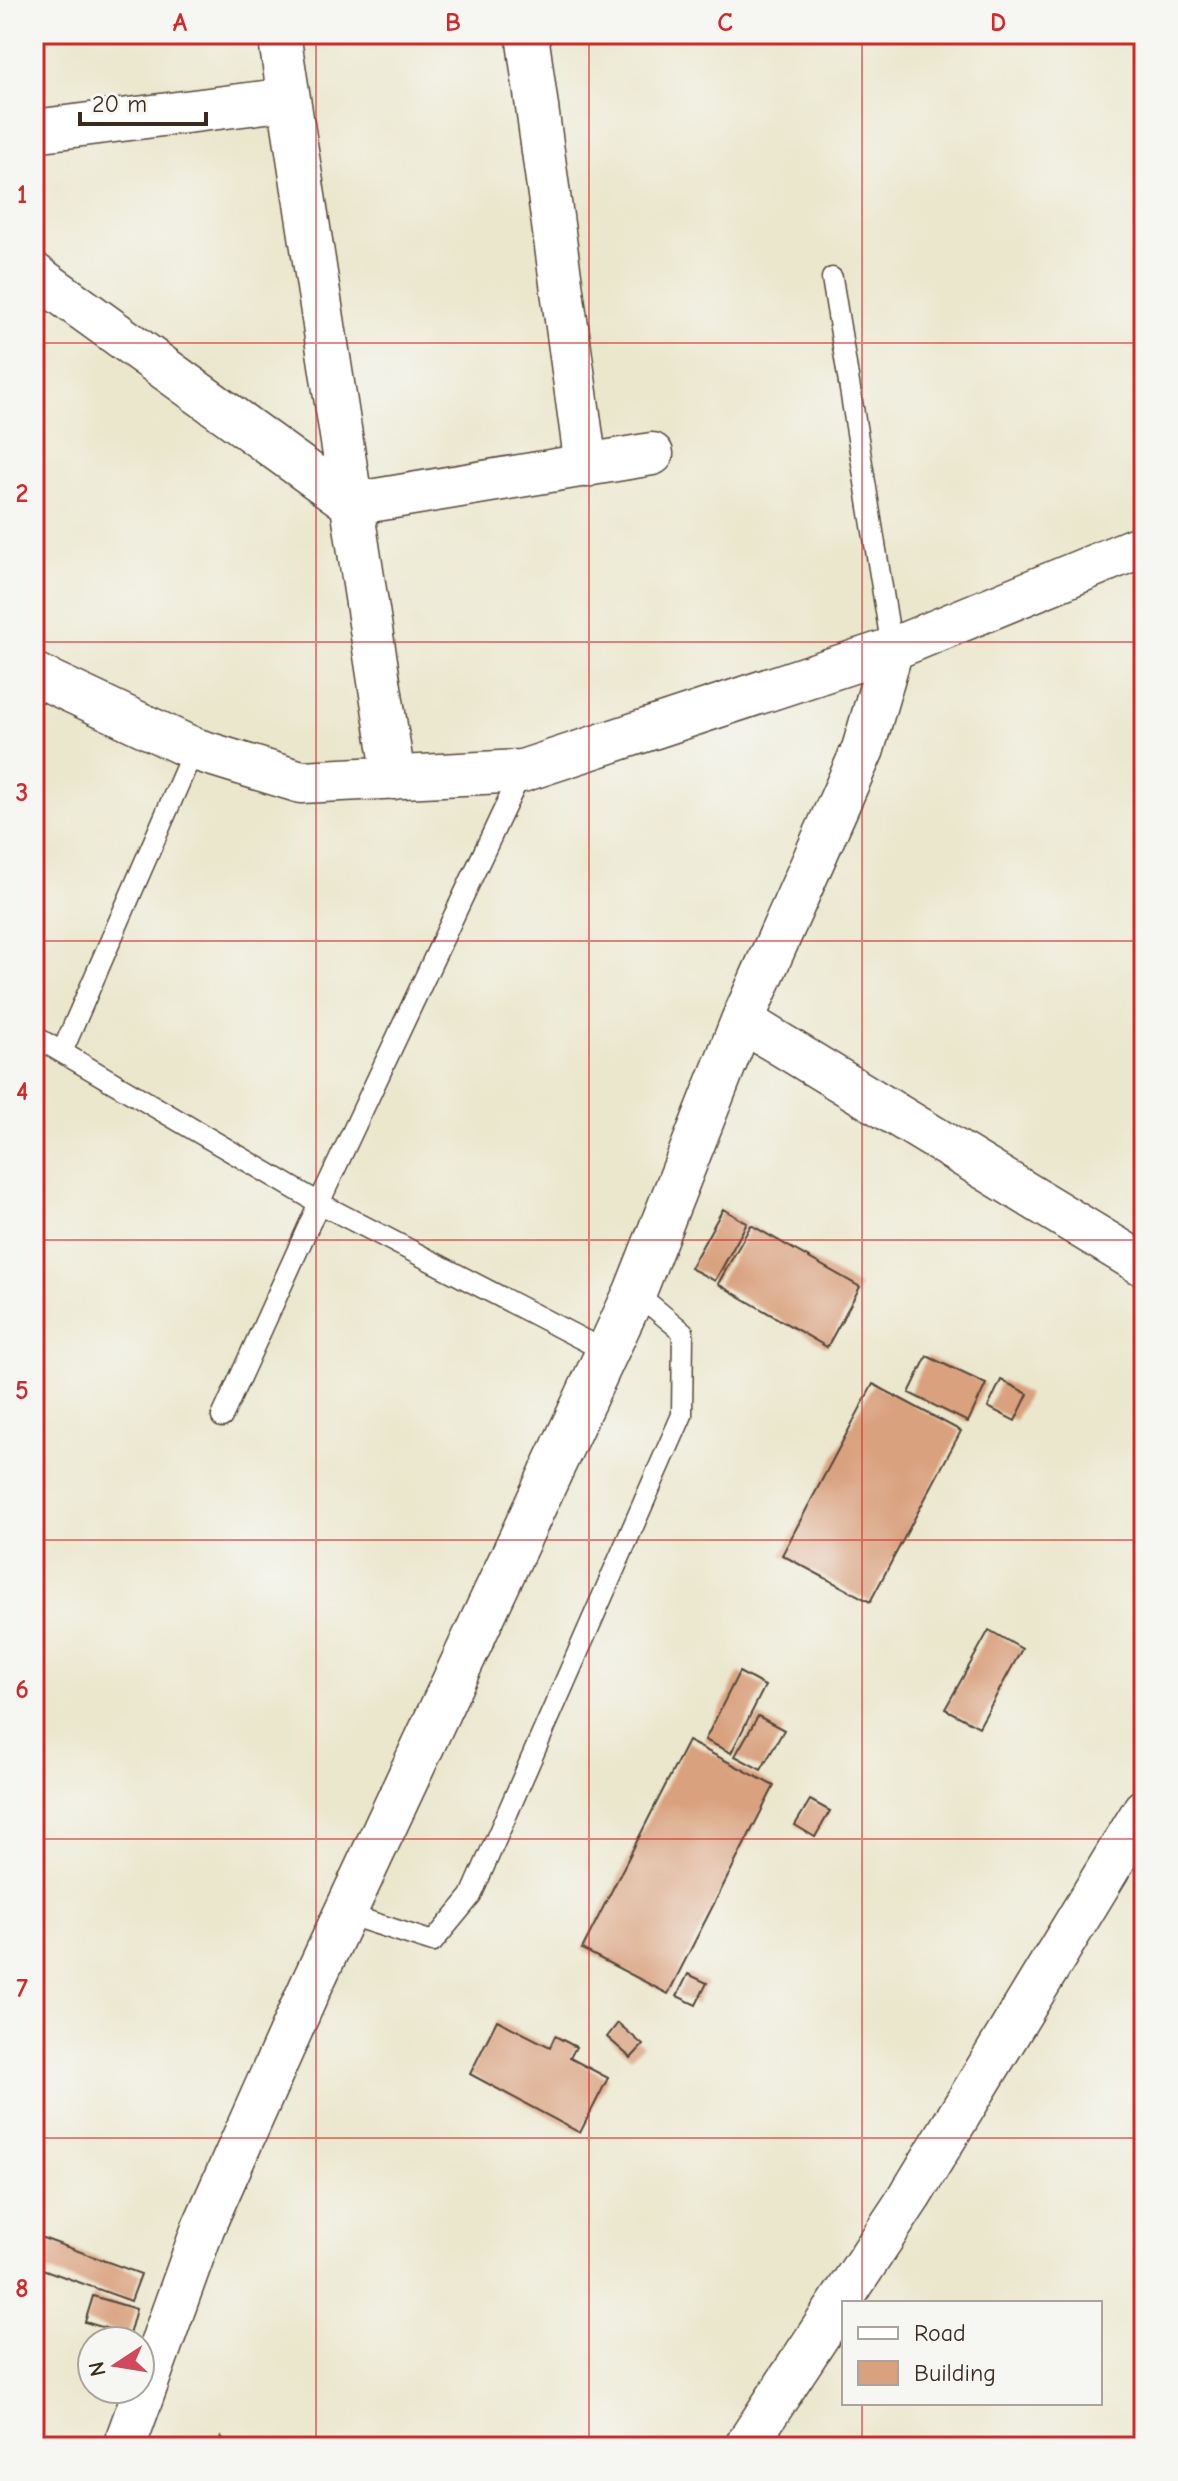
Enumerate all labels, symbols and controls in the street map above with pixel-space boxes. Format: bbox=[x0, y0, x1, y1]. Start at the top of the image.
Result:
text: A bbox=[173, 8, 188, 38]
text: B bbox=[445, 8, 461, 38]
text: C bbox=[717, 8, 733, 38]
text: D bbox=[990, 8, 1006, 38]
scale bar bbox=[80, 76, 206, 126]
text: 20 m bbox=[92, 90, 147, 118]
text: 1 bbox=[17, 180, 27, 210]
text: 2 bbox=[16, 479, 28, 509]
text: 3 bbox=[16, 778, 28, 808]
text: 4 bbox=[16, 1077, 28, 1107]
text: 5 bbox=[15, 1376, 29, 1406]
text: 6 bbox=[15, 1675, 29, 1705]
text: 7 bbox=[16, 1974, 28, 2004]
text: 8 bbox=[15, 2274, 29, 2304]
legend bbox=[842, 2301, 1102, 2405]
text: Road bbox=[914, 2319, 966, 2347]
north arrow bbox=[76, 2325, 156, 2405]
text: N bbox=[83, 2359, 112, 2379]
text: Building bbox=[914, 2359, 996, 2387]

